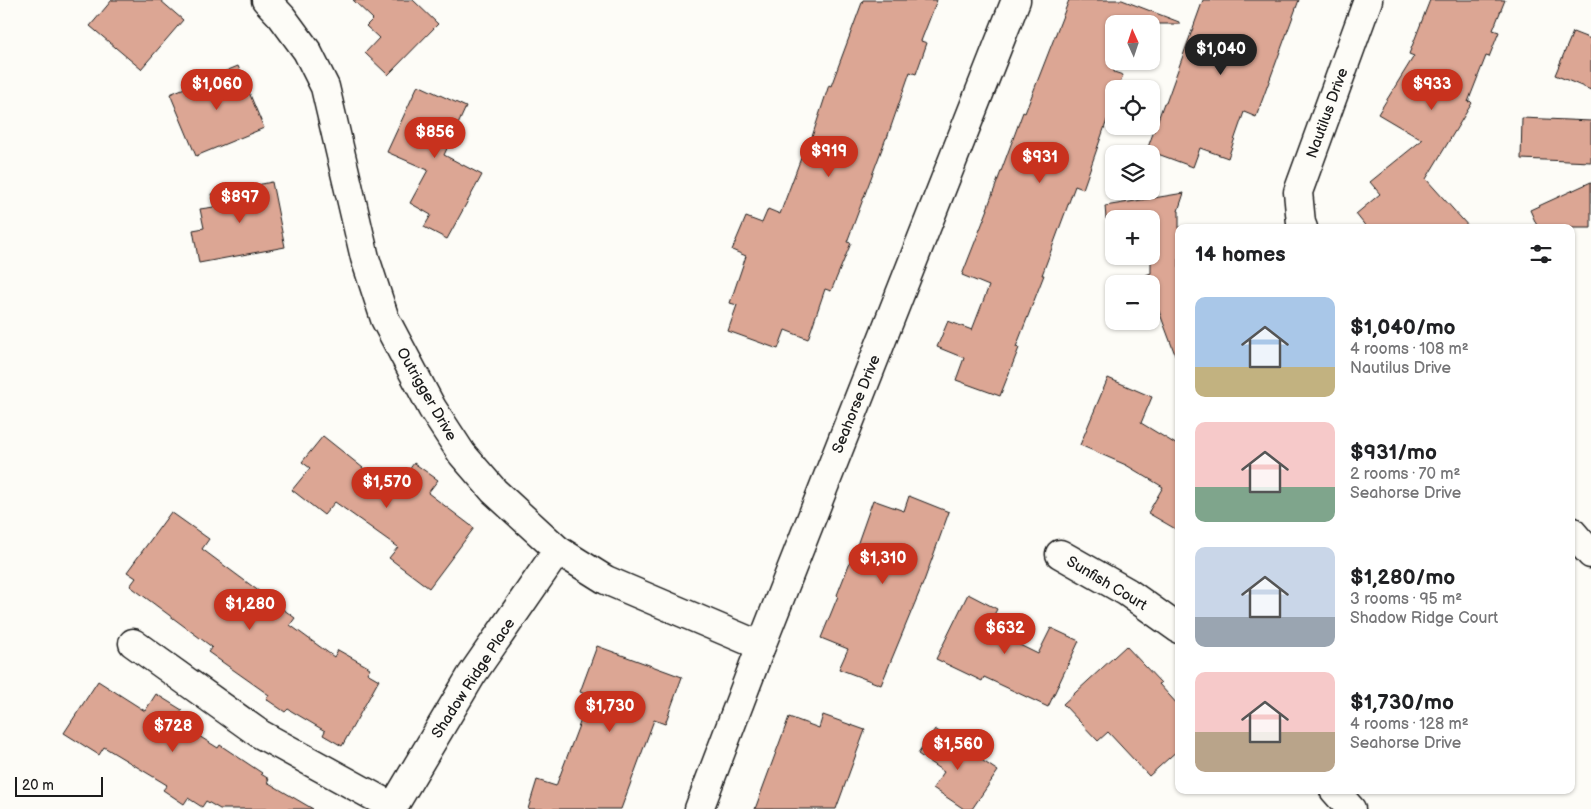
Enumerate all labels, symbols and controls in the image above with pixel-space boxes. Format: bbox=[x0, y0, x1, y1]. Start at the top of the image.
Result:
north arrow bbox=[1105, 15, 1160, 70]
map controls bbox=[1105, 15, 1160, 330]
pin: $1,040 bbox=[1180, 34, 1262, 76]
text: $1,040 bbox=[1196, 40, 1246, 59]
street label: Nautilus Drive bbox=[1302, 65, 1353, 161]
pin: $1,060 bbox=[176, 68, 258, 111]
pin: $933 bbox=[1402, 68, 1462, 111]
text: $1,060 bbox=[192, 75, 242, 94]
text: $933 bbox=[1413, 75, 1451, 94]
button: locate bbox=[1105, 80, 1160, 135]
pin: $856 bbox=[405, 116, 465, 159]
text: $856 bbox=[415, 123, 455, 142]
pin: $919 bbox=[799, 136, 859, 178]
text: $919 bbox=[811, 142, 847, 161]
pin: $931 bbox=[1010, 142, 1070, 184]
button: layers bbox=[1105, 145, 1160, 200]
text: $931 bbox=[1022, 148, 1058, 167]
pin: $897 bbox=[210, 182, 270, 224]
text: $897 bbox=[221, 188, 259, 207]
button: + bbox=[1105, 210, 1160, 265]
icon: filters bbox=[1527, 240, 1555, 268]
text: 14 homes bbox=[1195, 242, 1286, 267]
button: − bbox=[1105, 275, 1160, 330]
text: $1,040/mo bbox=[1350, 315, 1456, 340]
icon: home bbox=[1235, 317, 1295, 377]
text: 4 rooms · 108 m² bbox=[1350, 340, 1469, 359]
street label: Outrigger Drive bbox=[392, 344, 461, 444]
street label: Seahorse Drive bbox=[828, 352, 885, 456]
text: Nautilus Drive bbox=[1350, 359, 1451, 378]
text: $931/mo bbox=[1350, 440, 1437, 465]
icon: home bbox=[1235, 442, 1295, 502]
text: 2 rooms · 70 m² bbox=[1350, 465, 1460, 484]
pin: $1,570 bbox=[346, 466, 428, 509]
text: $1,570 bbox=[363, 473, 411, 492]
text: Seahorse Drive bbox=[1350, 484, 1461, 503]
pin: $1,310 bbox=[842, 542, 924, 585]
text: $1,310 bbox=[860, 549, 906, 568]
street label: Sunfish Court bbox=[1063, 552, 1151, 615]
text: $1,280/mo bbox=[1350, 565, 1455, 590]
icon: home bbox=[1235, 567, 1295, 627]
pin: $1,280 bbox=[209, 588, 291, 631]
text: 3 rooms · 95 m² bbox=[1350, 590, 1462, 609]
text: $1,280 bbox=[225, 595, 275, 614]
text: Shadow Ridge Court bbox=[1350, 609, 1498, 628]
pin: $632 bbox=[975, 612, 1035, 655]
street label: Shadow Ridge Place bbox=[427, 615, 519, 742]
text: $632 bbox=[985, 619, 1025, 638]
pin: $1,730 bbox=[569, 690, 651, 733]
text: $1,730/mo bbox=[1350, 690, 1454, 715]
icon: home bbox=[1235, 692, 1295, 752]
text: $1,730 bbox=[586, 697, 634, 716]
pin: $728 bbox=[143, 710, 203, 753]
text: 4 rooms · 128 m² bbox=[1350, 715, 1469, 734]
text: $728 bbox=[154, 717, 192, 736]
pin: $1,560 bbox=[917, 728, 999, 771]
text: Seahorse Drive bbox=[1350, 734, 1461, 753]
text: $1,560 bbox=[933, 735, 983, 754]
scale bar bbox=[15, 774, 102, 797]
text: 20 m bbox=[22, 777, 54, 794]

